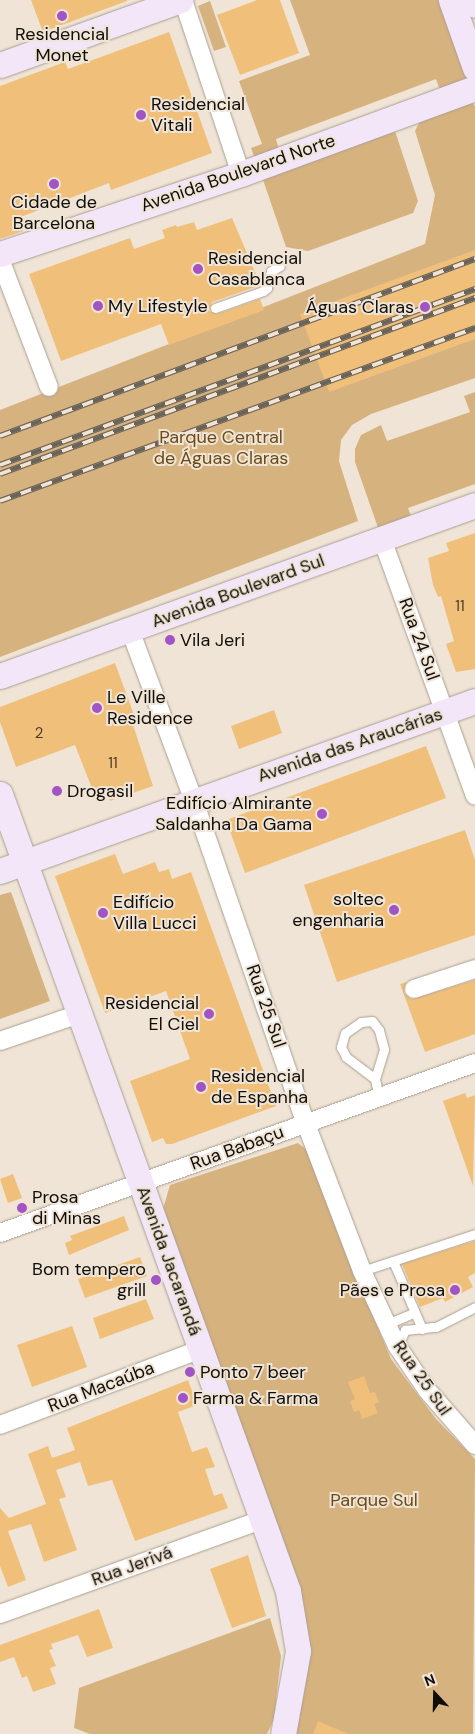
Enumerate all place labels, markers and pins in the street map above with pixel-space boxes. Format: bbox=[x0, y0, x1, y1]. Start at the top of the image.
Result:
marker: Residencial Monet bbox=[56, 10, 68, 22]
place label: Residencial Monet bbox=[15, 24, 109, 66]
place label: Residencial Vitali bbox=[151, 94, 245, 136]
marker: Residencial Vitali bbox=[135, 109, 147, 121]
marker: Cidade de Barcelona bbox=[48, 178, 60, 190]
place label: Cidade de Barcelona bbox=[11, 192, 97, 234]
place label: Residencial Casablanca bbox=[208, 248, 305, 290]
marker: Residencial Casablanca bbox=[192, 263, 204, 275]
place label: My Lifestyle bbox=[108, 295, 208, 317]
place label: Águas Claras bbox=[306, 296, 414, 318]
marker: My Lifestyle bbox=[92, 300, 104, 312]
marker: Águas Claras bbox=[418, 300, 432, 314]
place label: Vila Jeri bbox=[180, 629, 245, 651]
marker: Vila Jeri bbox=[164, 634, 176, 646]
place label: Le Ville Residence bbox=[107, 687, 193, 730]
marker: Le Ville Residence bbox=[91, 702, 103, 714]
place label: Drogasil bbox=[67, 780, 133, 802]
marker: Drogasil bbox=[51, 785, 63, 797]
place label: Edifício Almirante Saldanha Da Gama bbox=[155, 793, 312, 836]
marker: Edifício Almirante Saldanha Da Gama bbox=[316, 808, 328, 820]
place label: soltec engenharia bbox=[292, 889, 384, 932]
place label: Edifício Villa Lucci bbox=[113, 892, 197, 934]
marker: soltec engenharia bbox=[388, 904, 400, 916]
marker: Edifício Villa Lucci bbox=[97, 907, 109, 919]
place label: Residencial El Ciel bbox=[105, 993, 199, 1036]
marker: Residencial El Ciel bbox=[203, 1008, 215, 1020]
place label: Residencial de Espanha bbox=[211, 1066, 308, 1108]
marker: Residencial de Espanha bbox=[195, 1081, 207, 1093]
place label: Prosa di Minas bbox=[32, 1187, 101, 1230]
marker: Prosa di Minas bbox=[16, 1202, 28, 1214]
place label: Bom tempero grill bbox=[32, 1259, 146, 1302]
marker: Bom tempero grill bbox=[150, 1274, 162, 1286]
place label: Pães e Prosa bbox=[340, 1279, 445, 1301]
marker: Pães e Prosa bbox=[449, 1284, 461, 1296]
place label: Ponto 7 beer bbox=[200, 1361, 306, 1383]
marker: Ponto 7 beer bbox=[184, 1366, 196, 1378]
place label: Farma & Farma bbox=[193, 1387, 318, 1409]
marker: Farma & Farma bbox=[177, 1392, 189, 1404]

